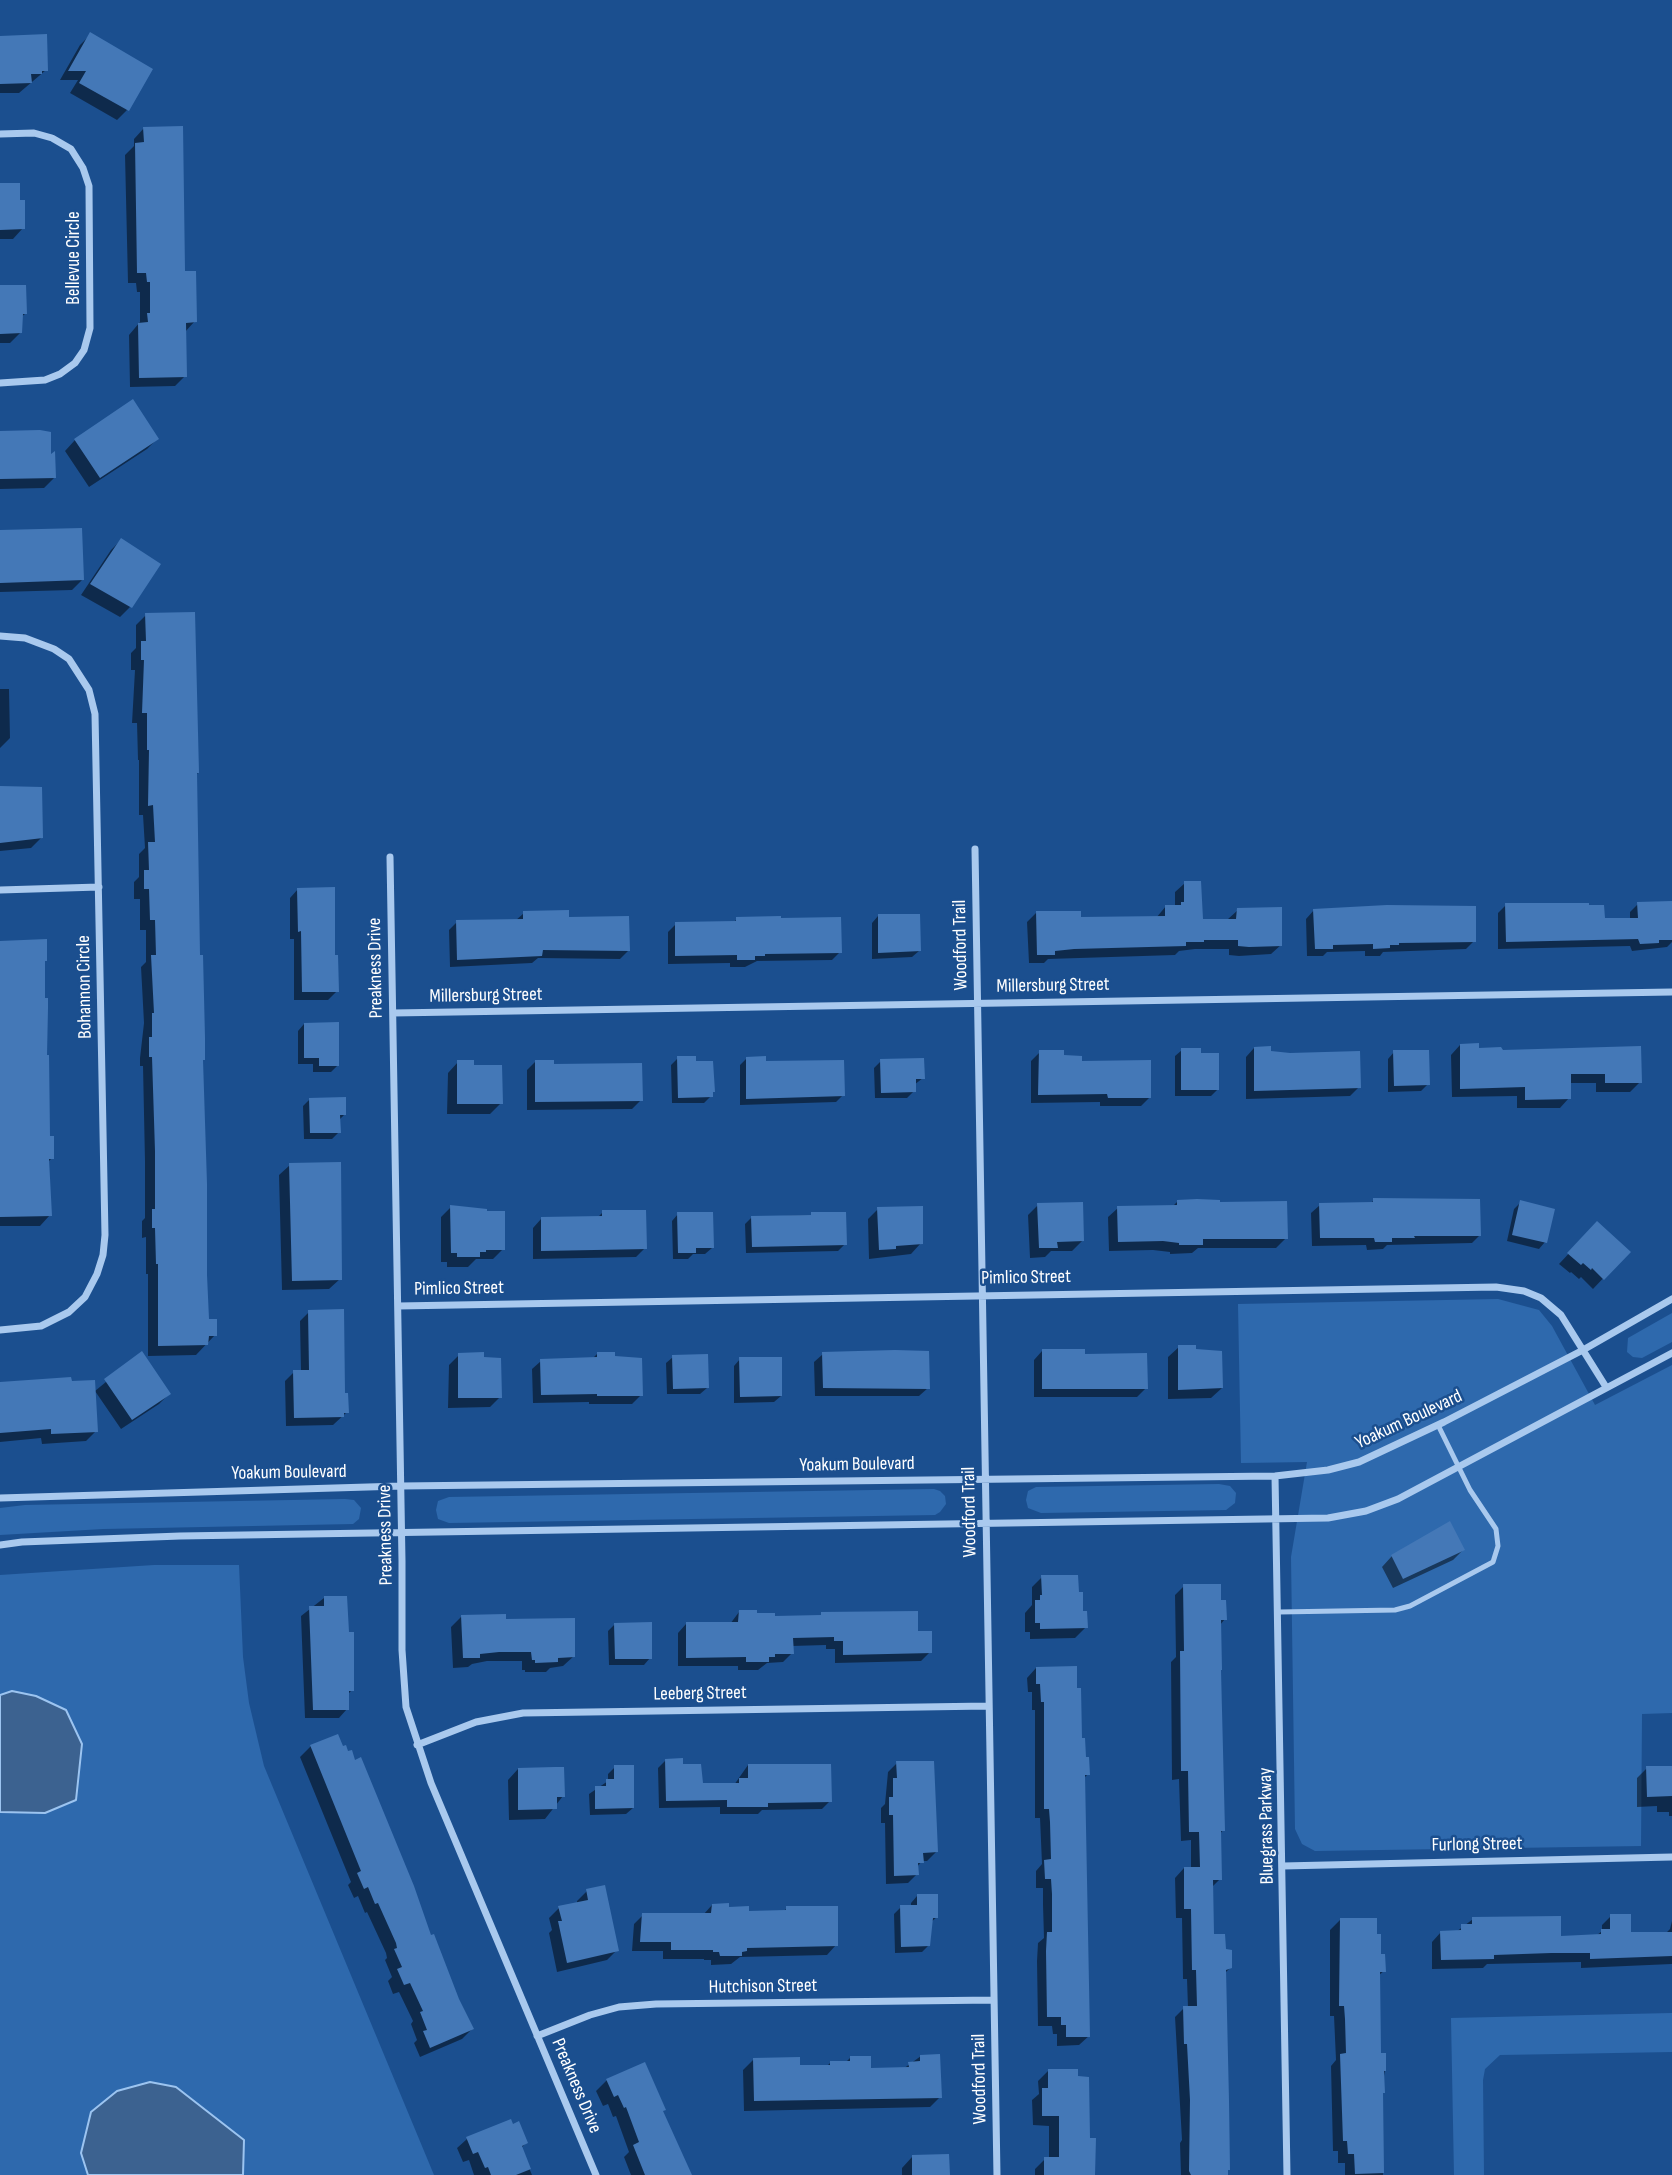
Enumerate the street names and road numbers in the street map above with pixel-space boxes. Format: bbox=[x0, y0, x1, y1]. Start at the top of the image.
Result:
street label: Bellevue Circle bbox=[63, 211, 85, 305]
street label: Woodford Trail bbox=[949, 899, 973, 991]
street label: Preakness Drive bbox=[364, 917, 388, 1019]
street label: Bohannon Circle bbox=[73, 935, 97, 1039]
street label: Millersburg Street bbox=[996, 974, 1110, 998]
street label: Millersburg Street bbox=[429, 984, 543, 1008]
street label: Pimlico Street bbox=[981, 1266, 1071, 1290]
street label: Pimlico Street bbox=[414, 1277, 504, 1301]
street label: Yoakum Boulevard bbox=[1352, 1385, 1466, 1455]
street label: Yoakum Boulevard bbox=[799, 1453, 915, 1477]
street label: Yoakum Boulevard bbox=[231, 1461, 347, 1485]
street label: Woodford Trail bbox=[958, 1466, 982, 1558]
street label: Preakness Drive bbox=[374, 1484, 398, 1586]
street label: Leeberg Street bbox=[653, 1682, 747, 1706]
street label: Bluegrass Parkway bbox=[1255, 1767, 1279, 1885]
street label: Furlong Street bbox=[1431, 1833, 1523, 1857]
street label: Hutchison Street bbox=[709, 1975, 817, 1999]
street label: Woodford Trail bbox=[968, 2033, 992, 2125]
street label: Preakness Drive bbox=[546, 2035, 606, 2137]

